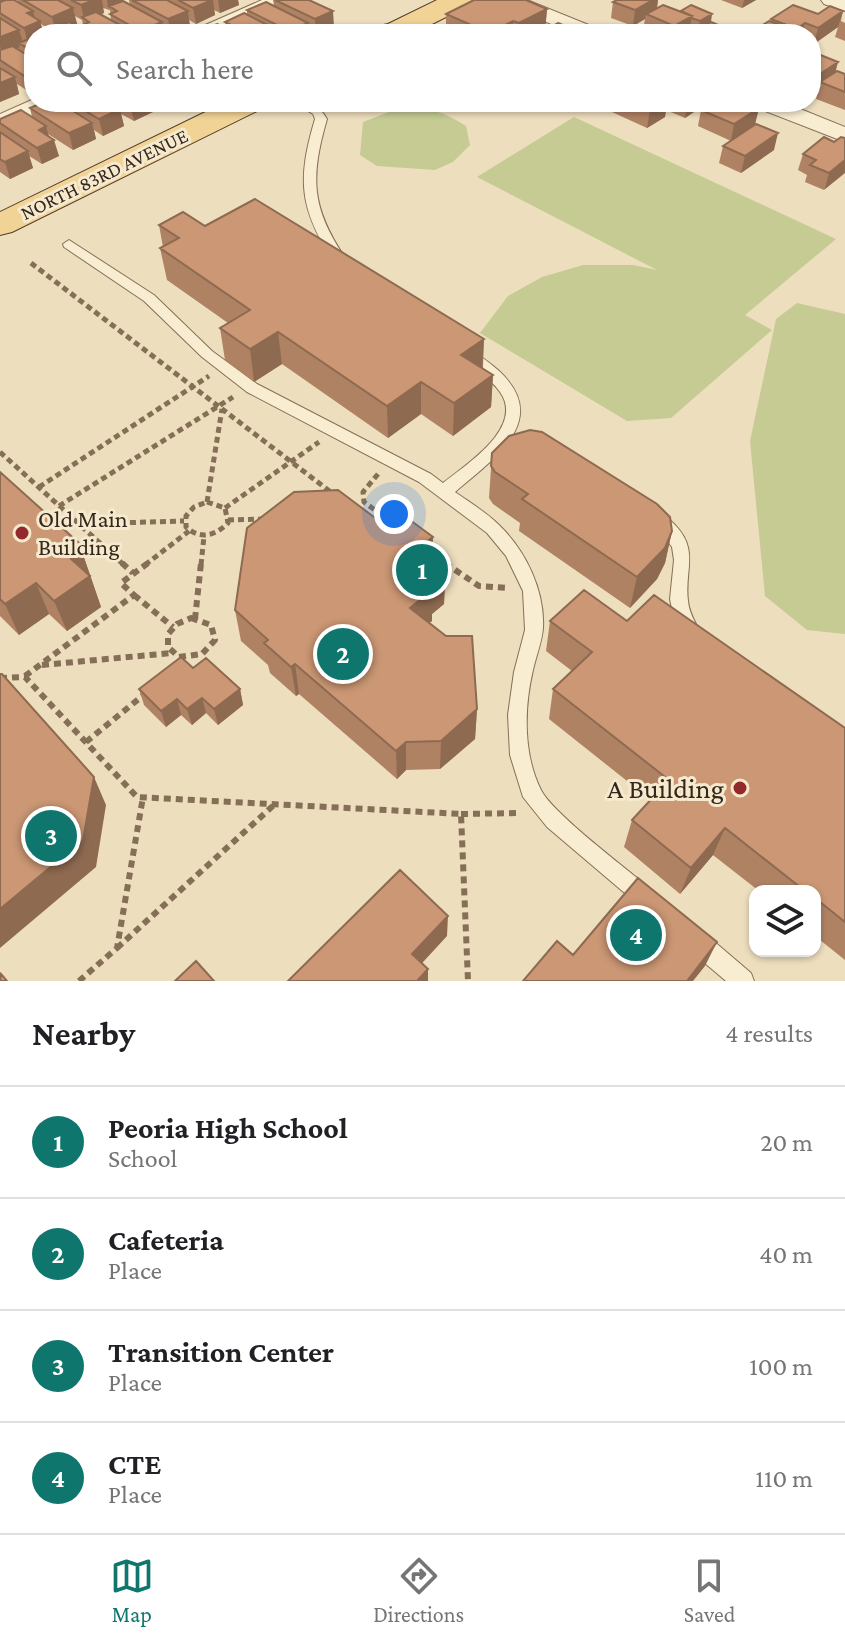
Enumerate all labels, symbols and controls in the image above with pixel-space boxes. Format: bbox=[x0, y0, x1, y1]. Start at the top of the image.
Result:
search box bbox=[24, 24, 821, 112]
icon: search bbox=[52, 46, 96, 90]
text: Search here bbox=[116, 52, 254, 85]
street label: NORTH 83RD AVENUE bbox=[17, 124, 191, 224]
your location bbox=[374, 494, 414, 534]
place label: Old Main Building bbox=[38, 505, 128, 560]
marker: Old Main Building bbox=[13, 524, 31, 542]
pin: 1 bbox=[396, 540, 448, 600]
pin: 2 bbox=[317, 624, 369, 684]
place label: A Building bbox=[607, 773, 724, 804]
marker: A Building bbox=[731, 779, 749, 797]
pin: 3 bbox=[25, 806, 77, 866]
map controls bbox=[749, 885, 821, 957]
button: layers bbox=[749, 885, 821, 957]
pin: 4 bbox=[610, 905, 662, 965]
text: Nearby bbox=[32, 1015, 135, 1052]
text: 4 results bbox=[725, 1019, 813, 1048]
text: Peoria High School bbox=[108, 1111, 348, 1144]
text: 1 bbox=[53, 1128, 63, 1157]
text: 20 m bbox=[760, 1128, 813, 1157]
text: School bbox=[108, 1144, 177, 1173]
text: Cafeteria bbox=[108, 1223, 224, 1256]
text: 2 bbox=[51, 1240, 65, 1269]
text: 40 m bbox=[759, 1240, 813, 1269]
text: Place bbox=[108, 1256, 162, 1285]
text: Transition Center bbox=[108, 1335, 334, 1368]
text: 3 bbox=[52, 1352, 64, 1381]
text: 100 m bbox=[749, 1352, 813, 1381]
text: Place bbox=[108, 1368, 162, 1397]
text: CTE bbox=[108, 1447, 161, 1480]
text: 4 bbox=[51, 1464, 65, 1493]
text: 110 m bbox=[755, 1464, 813, 1493]
text: Place bbox=[108, 1480, 162, 1509]
tab: Map bbox=[110, 1554, 154, 1627]
tab: Directions bbox=[373, 1554, 464, 1627]
tab: Saved bbox=[684, 1554, 735, 1627]

